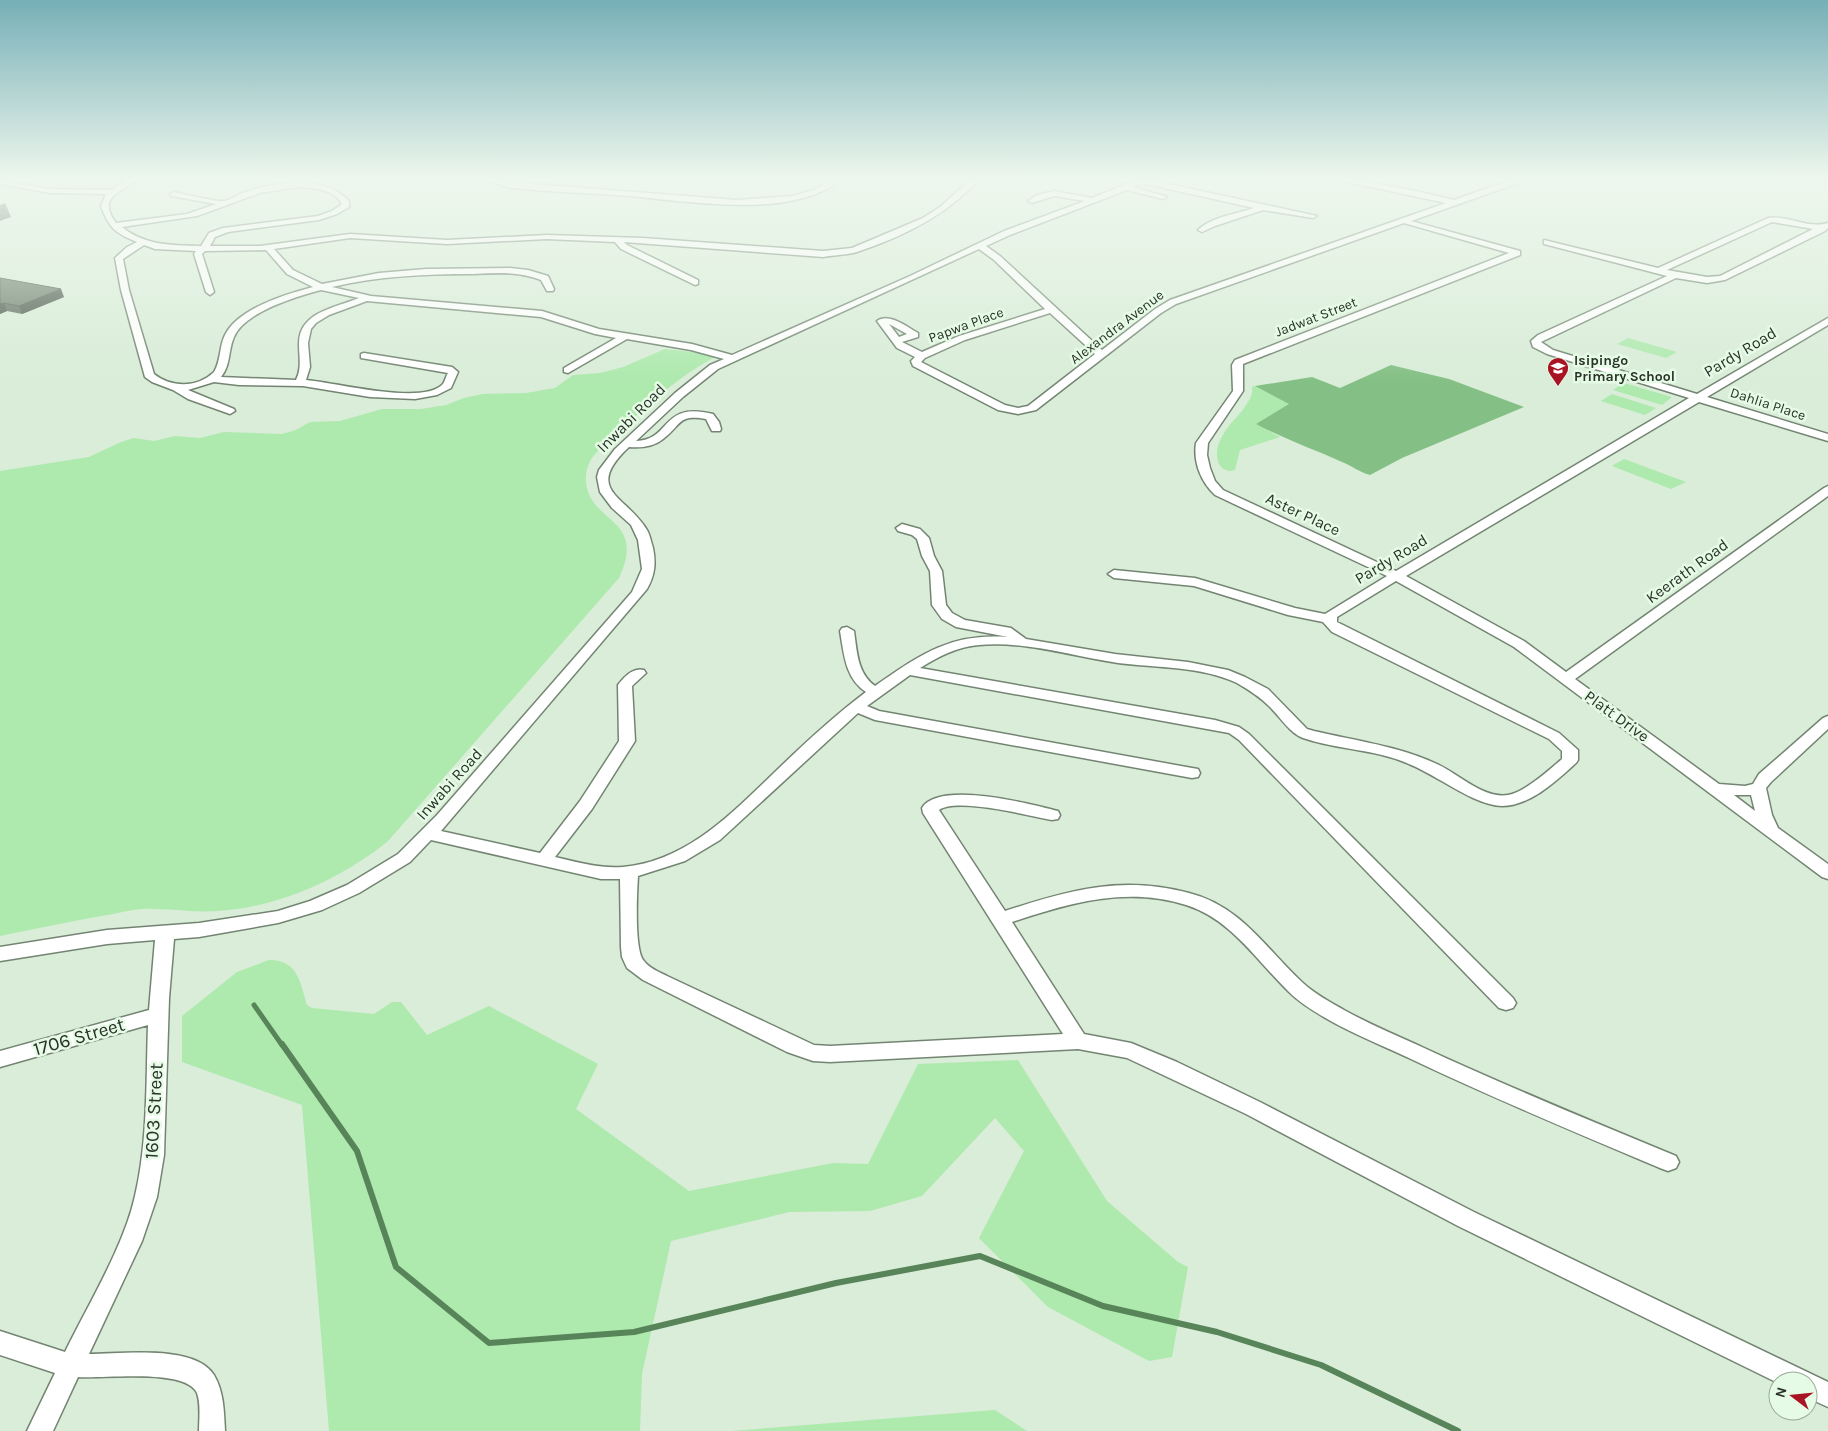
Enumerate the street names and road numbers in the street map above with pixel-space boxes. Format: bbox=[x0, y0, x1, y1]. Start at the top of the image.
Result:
street label: Alexandra Avenue bbox=[1067, 286, 1167, 368]
street label: Jadwat Street bbox=[1273, 294, 1359, 340]
street label: Papwa Place bbox=[926, 304, 1006, 346]
street label: Pardy Road bbox=[1700, 323, 1780, 381]
street label: Inwabi Road bbox=[593, 380, 669, 456]
street label: Dahlia Place bbox=[1728, 384, 1808, 424]
street label: Aster Place bbox=[1263, 488, 1343, 540]
street label: Pardy Road bbox=[1351, 530, 1431, 588]
street label: Keerath Road bbox=[1642, 535, 1732, 607]
street label: Platt Drive bbox=[1581, 686, 1653, 746]
street label: Inwabi Road bbox=[412, 744, 486, 824]
street label: 1706 Street bbox=[31, 1013, 127, 1061]
street label: 1603 Street bbox=[140, 1062, 168, 1160]

